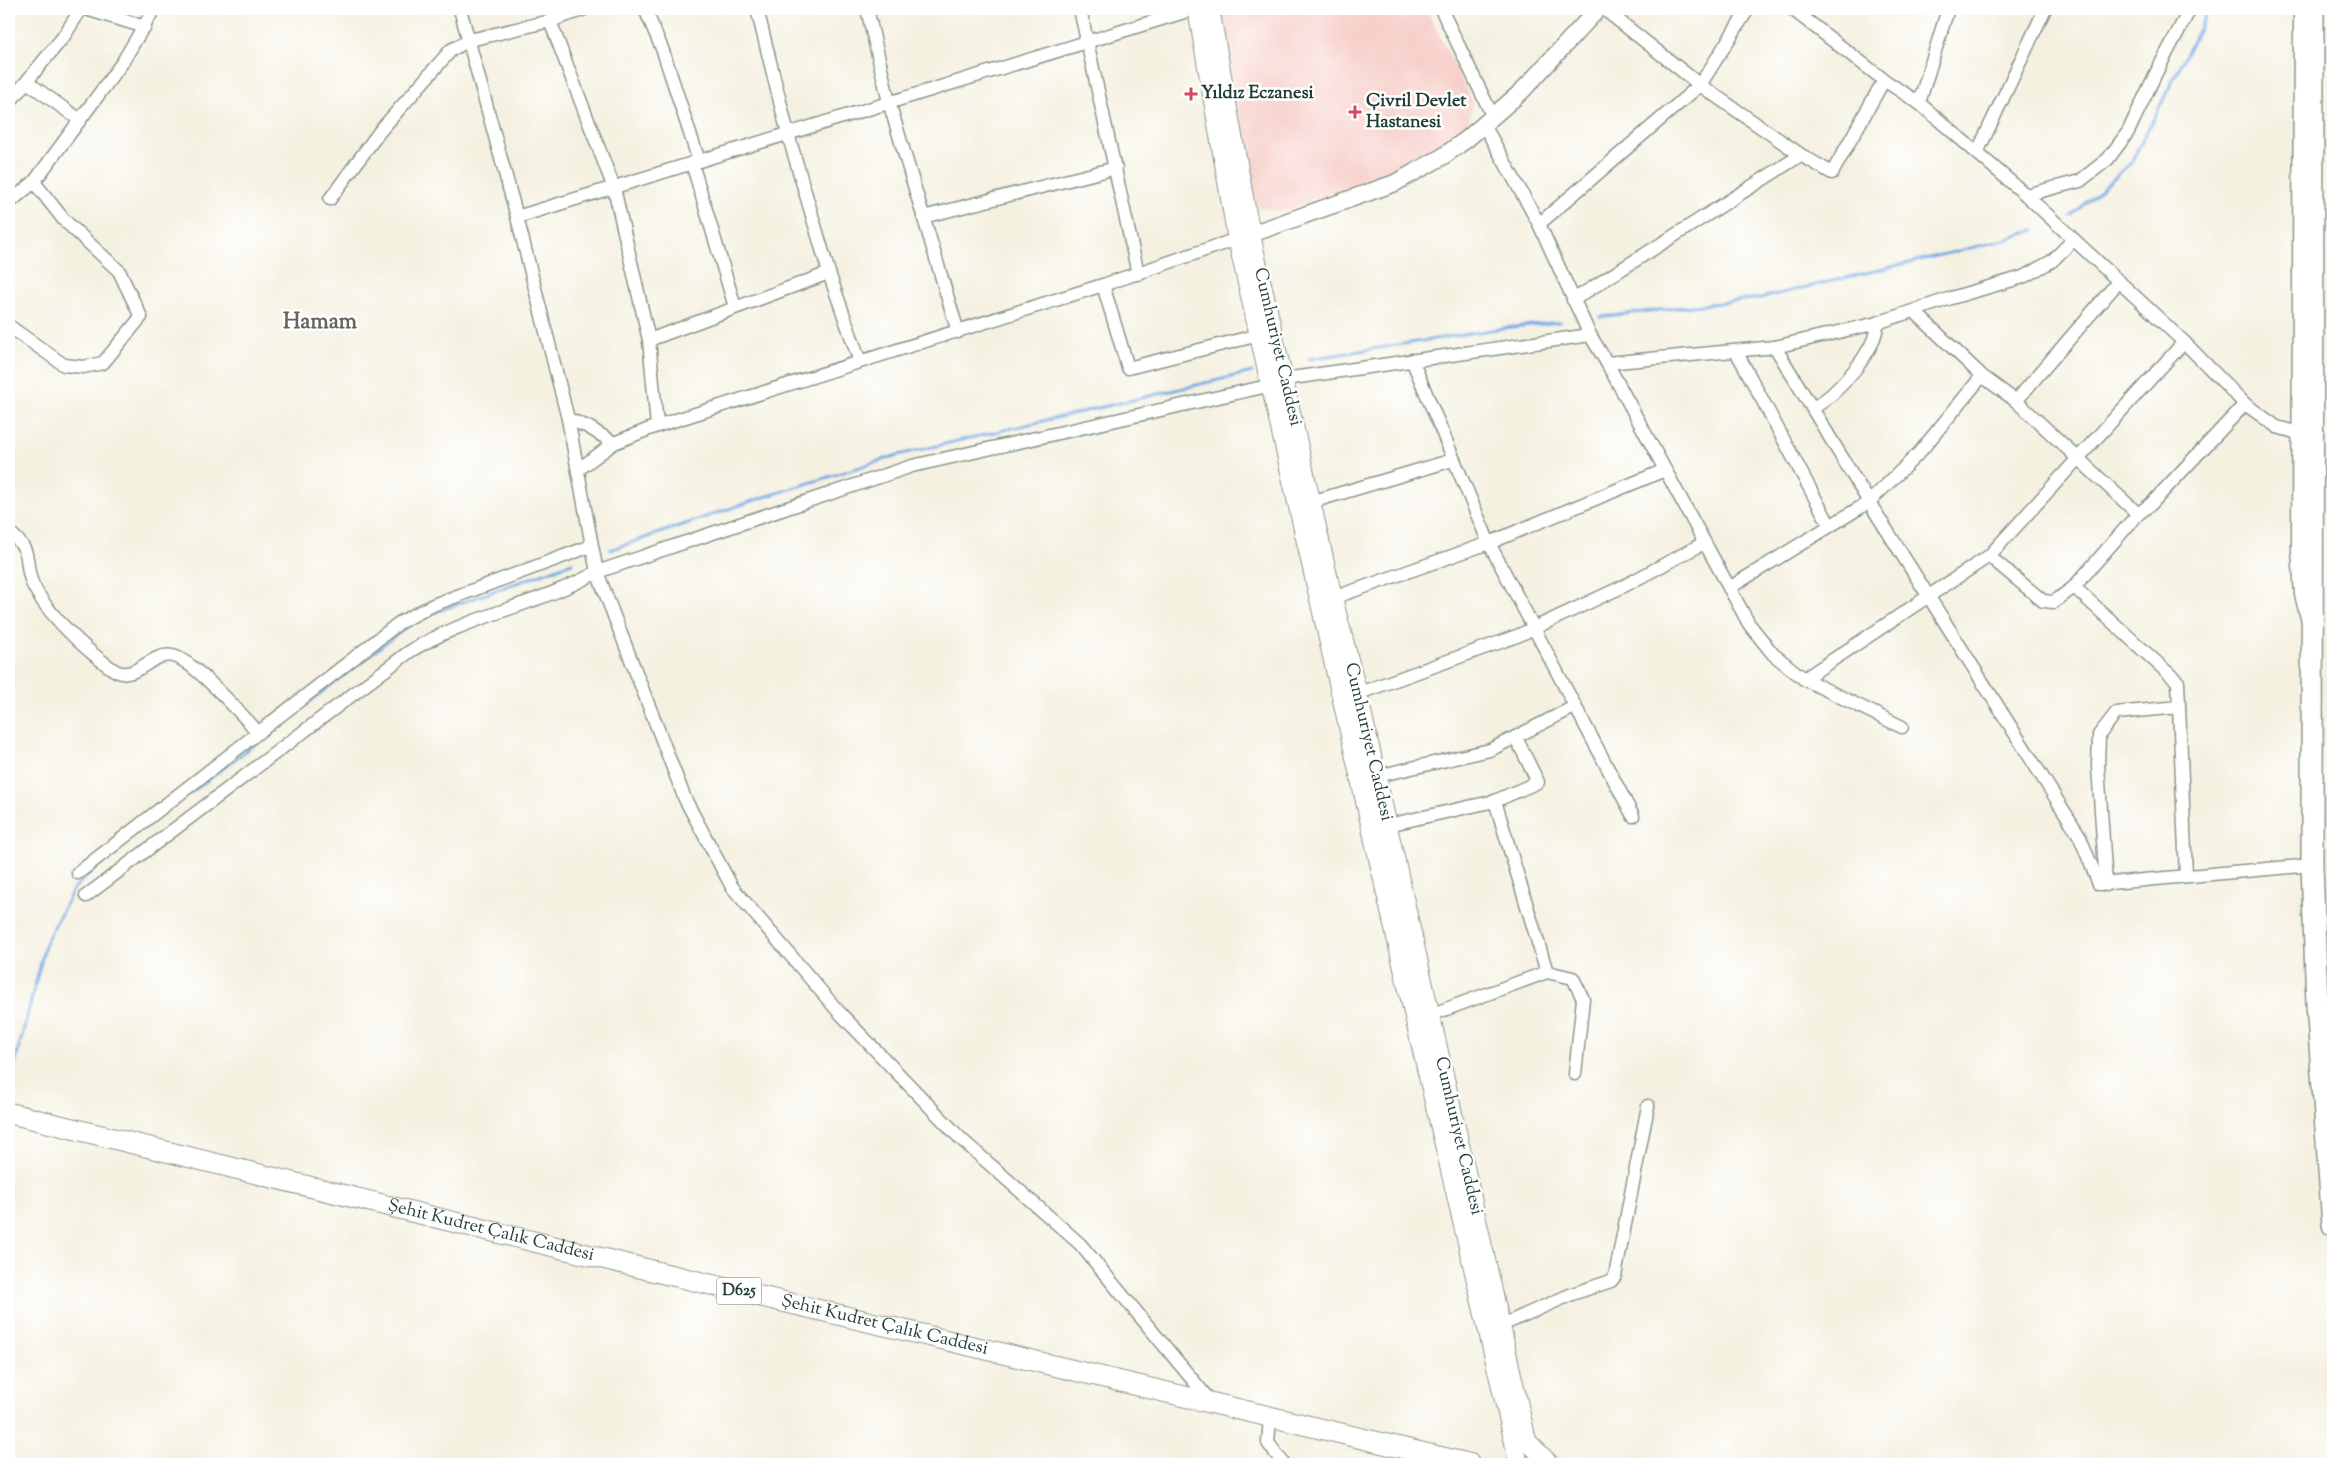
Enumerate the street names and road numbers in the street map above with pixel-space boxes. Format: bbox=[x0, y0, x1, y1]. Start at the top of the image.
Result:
street label: Cumhuriyet Caddesi bbox=[1246, 265, 1308, 429]
street label: Cumhuriyet Caddesi bbox=[1337, 660, 1399, 824]
street label: Cumhuriyet Caddesi bbox=[1427, 1054, 1489, 1218]
street label: Şehit Kudret Çalık Caddesi bbox=[385, 1193, 597, 1269]
road number: D625 bbox=[716, 1278, 762, 1304]
street label: Şehit Kudret Çalık Caddesi bbox=[778, 1289, 991, 1363]

